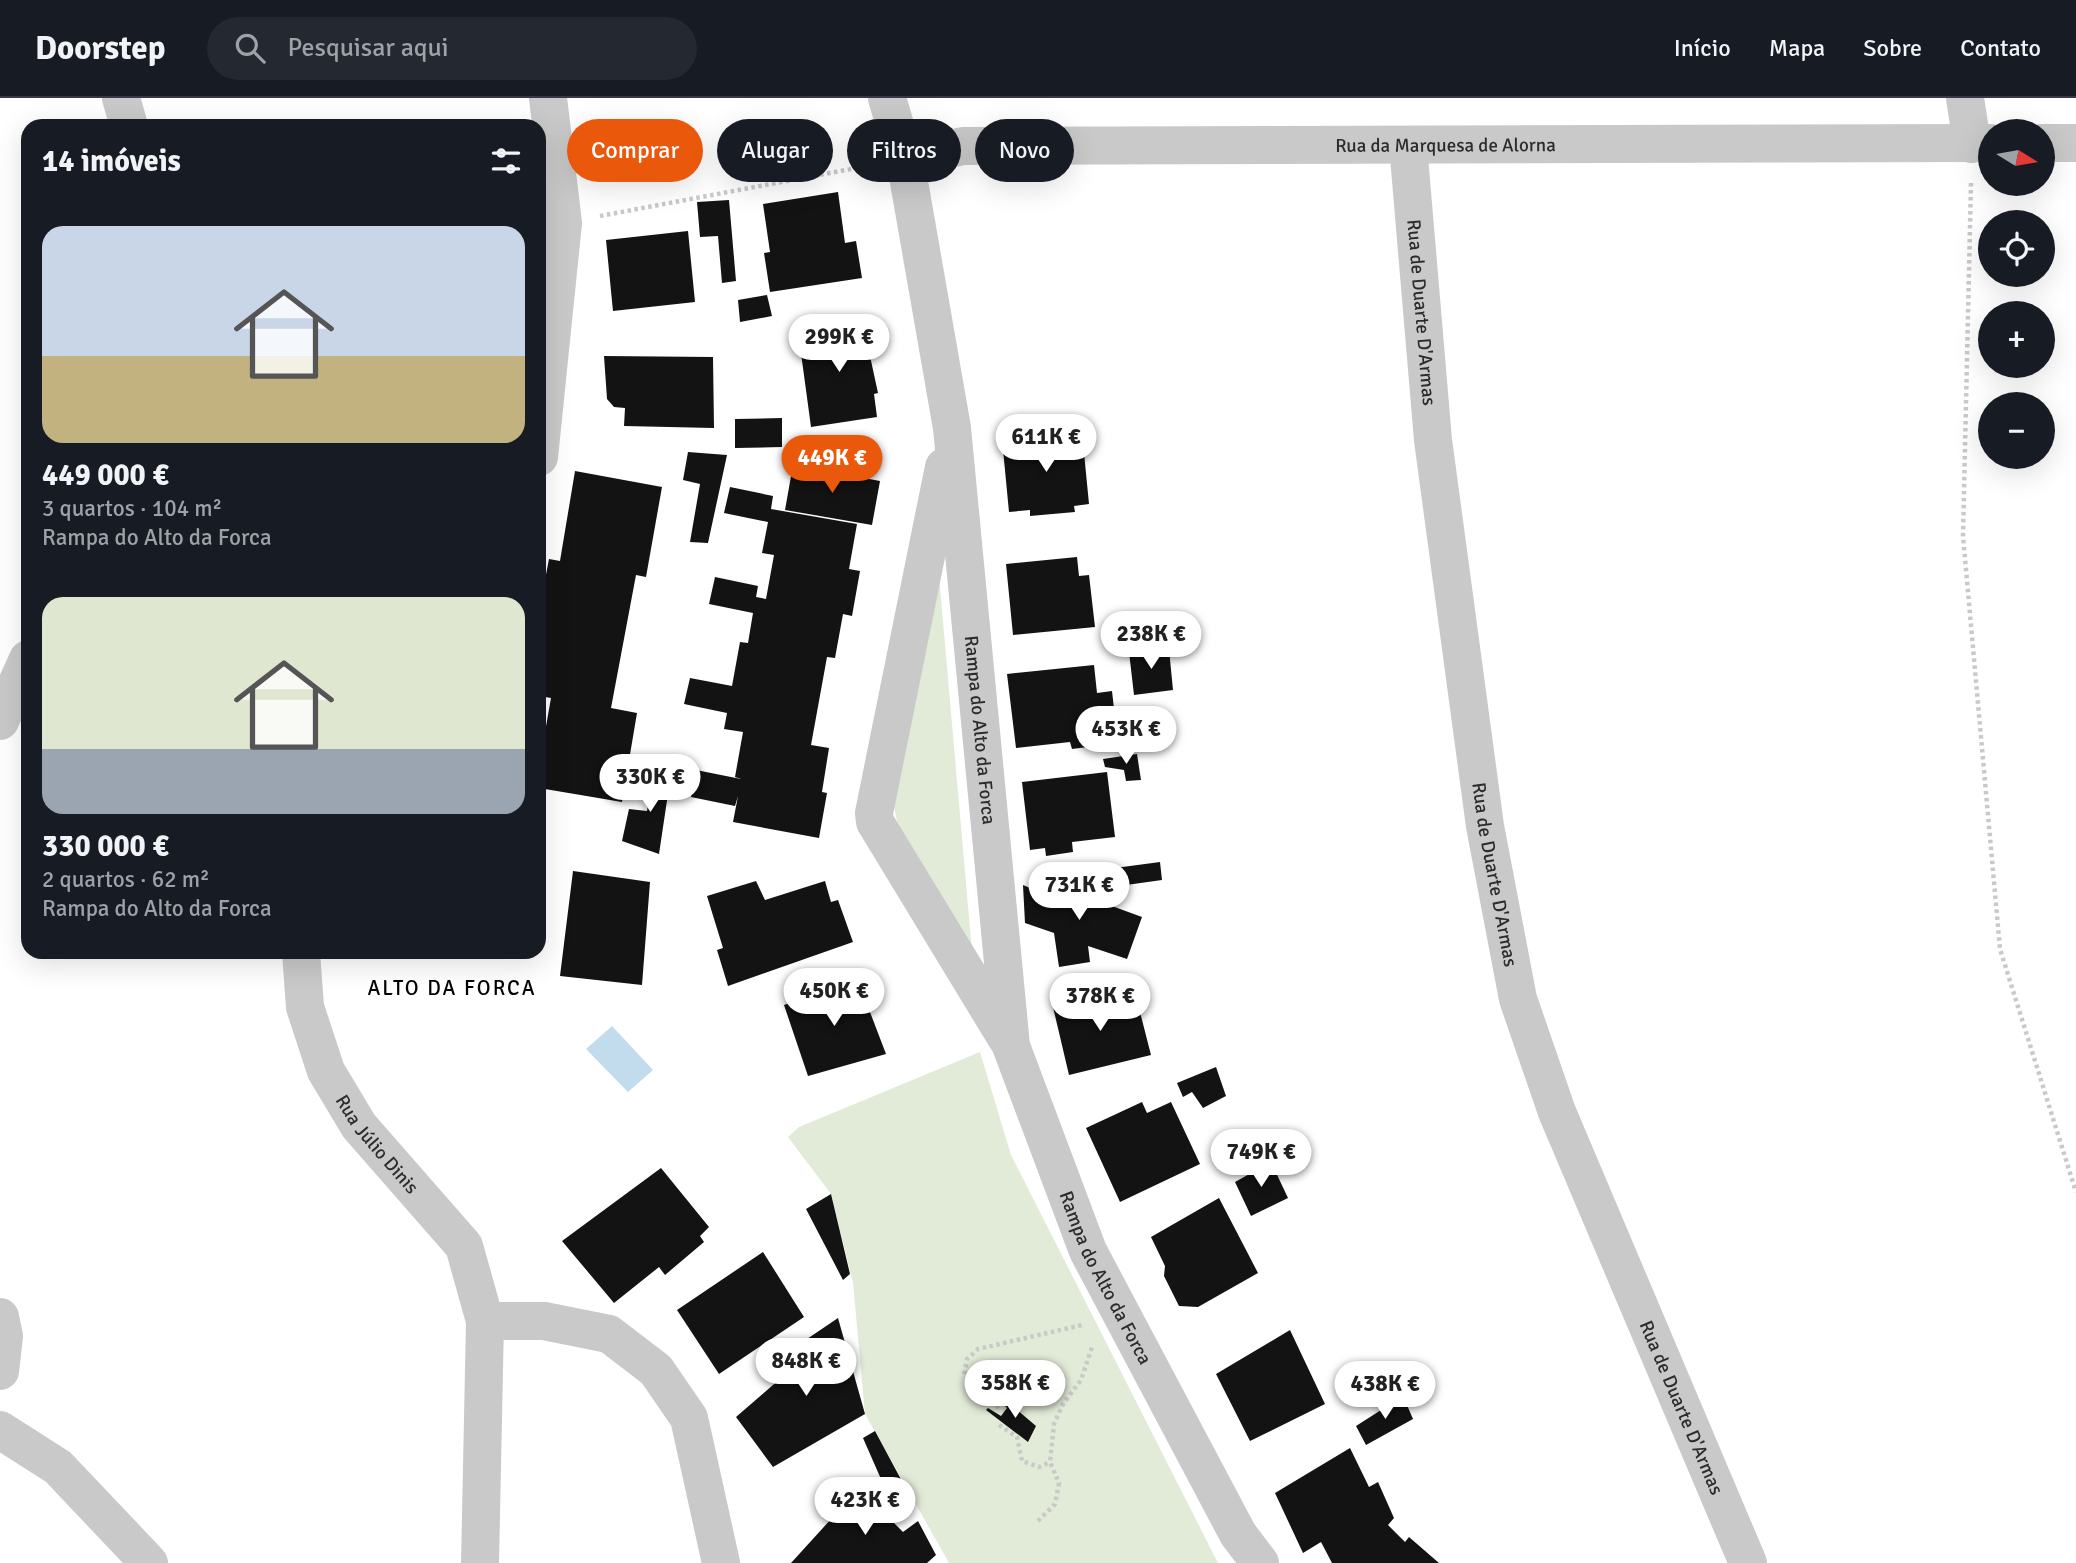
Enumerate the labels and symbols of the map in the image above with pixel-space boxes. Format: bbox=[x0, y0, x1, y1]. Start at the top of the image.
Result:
north arrow bbox=[1978, 119, 2054, 196]
street label: Rua da Marquesa de Alorna bbox=[1335, 133, 1556, 158]
street label: Rua de Duarte D'Armas bbox=[1401, 218, 1441, 407]
pin: 299K € bbox=[782, 314, 896, 374]
pin: 611K € bbox=[989, 414, 1103, 474]
pin: 449K € bbox=[775, 436, 889, 495]
pin: 238K € bbox=[1094, 612, 1208, 671]
street label: Rampa do Alto da Forca bbox=[959, 634, 1001, 826]
pin: 453K € bbox=[1069, 706, 1183, 766]
pin: 330K € bbox=[593, 754, 707, 814]
street label: Rua de Duarte D'Armas bbox=[1466, 781, 1523, 969]
pin: 731K € bbox=[1022, 862, 1136, 922]
pin: 450K € bbox=[777, 968, 891, 1028]
pin: 378K € bbox=[1043, 974, 1157, 1033]
district label: ALTO DA FORCA bbox=[368, 975, 536, 1001]
street label: Rua Júlio Dinis bbox=[330, 1091, 424, 1199]
pin: 749K € bbox=[1204, 1130, 1318, 1189]
street label: Rampa do Alto da Forca bbox=[1054, 1188, 1157, 1369]
street label: Rua de Duarte D'Armas bbox=[1634, 1317, 1729, 1499]
pin: 848K € bbox=[749, 1338, 863, 1398]
pin: 358K € bbox=[958, 1360, 1072, 1420]
pin: 438K € bbox=[1328, 1362, 1442, 1421]
pin: 423K € bbox=[808, 1478, 922, 1537]

